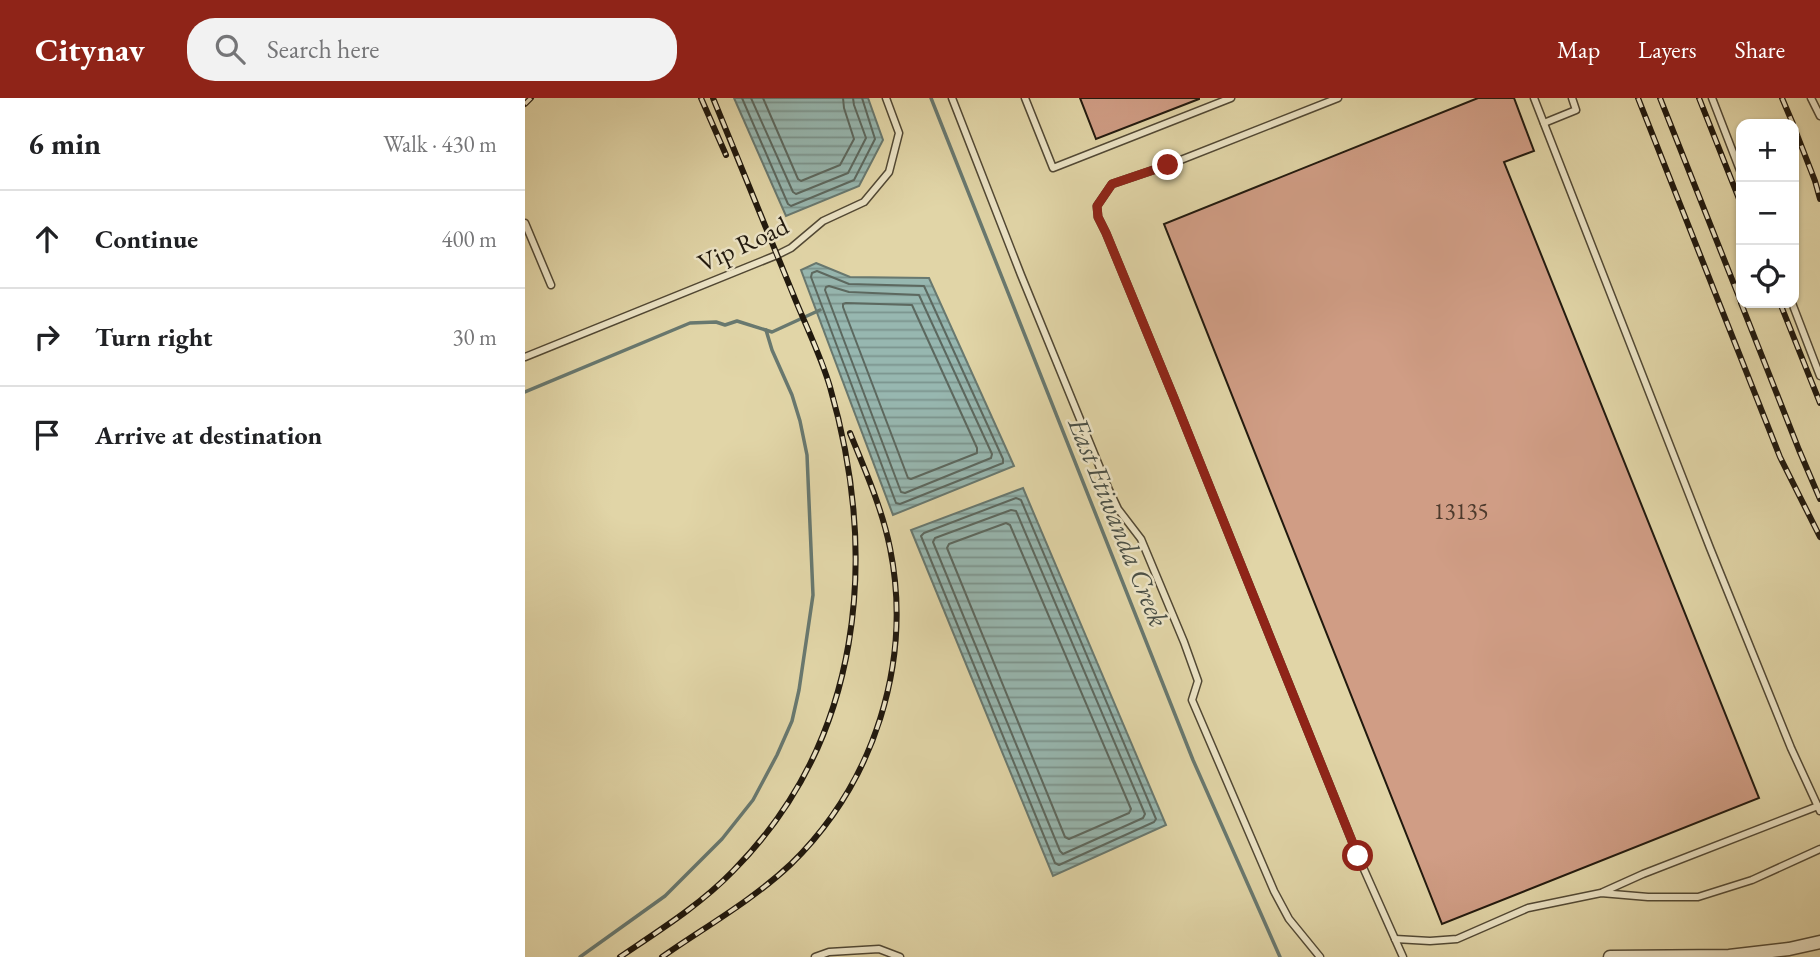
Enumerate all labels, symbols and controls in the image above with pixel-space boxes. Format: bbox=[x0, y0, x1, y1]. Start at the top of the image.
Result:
search box bbox=[187, 18, 677, 81]
text: Citynav bbox=[35, 28, 145, 71]
icon: search bbox=[211, 30, 249, 68]
text: Search here bbox=[267, 32, 379, 66]
text: Map bbox=[1557, 34, 1600, 65]
text: Layers bbox=[1638, 34, 1697, 65]
text: Share bbox=[1735, 34, 1785, 65]
map controls bbox=[1736, 119, 1799, 308]
button: + bbox=[1736, 119, 1799, 182]
text: 6 min bbox=[28, 124, 101, 163]
text: Walk · 430 m bbox=[383, 129, 497, 159]
route end bbox=[1152, 149, 1183, 180]
button: − bbox=[1736, 182, 1799, 245]
street label: Vip Road bbox=[692, 208, 795, 280]
icon: ahead bbox=[28, 220, 66, 258]
text: Continue bbox=[95, 222, 198, 256]
text: 400 m bbox=[441, 224, 497, 254]
button: locate bbox=[1736, 245, 1799, 308]
icon: right bbox=[28, 318, 66, 356]
text: Turn right bbox=[95, 320, 213, 354]
text: 30 m bbox=[452, 322, 497, 352]
water label: East Etiwanda Creek bbox=[1060, 411, 1177, 632]
icon: arrive bbox=[28, 416, 66, 454]
text: Arrive at destination bbox=[95, 418, 322, 452]
house number: 13135 bbox=[1433, 496, 1489, 526]
route start bbox=[1342, 840, 1373, 871]

